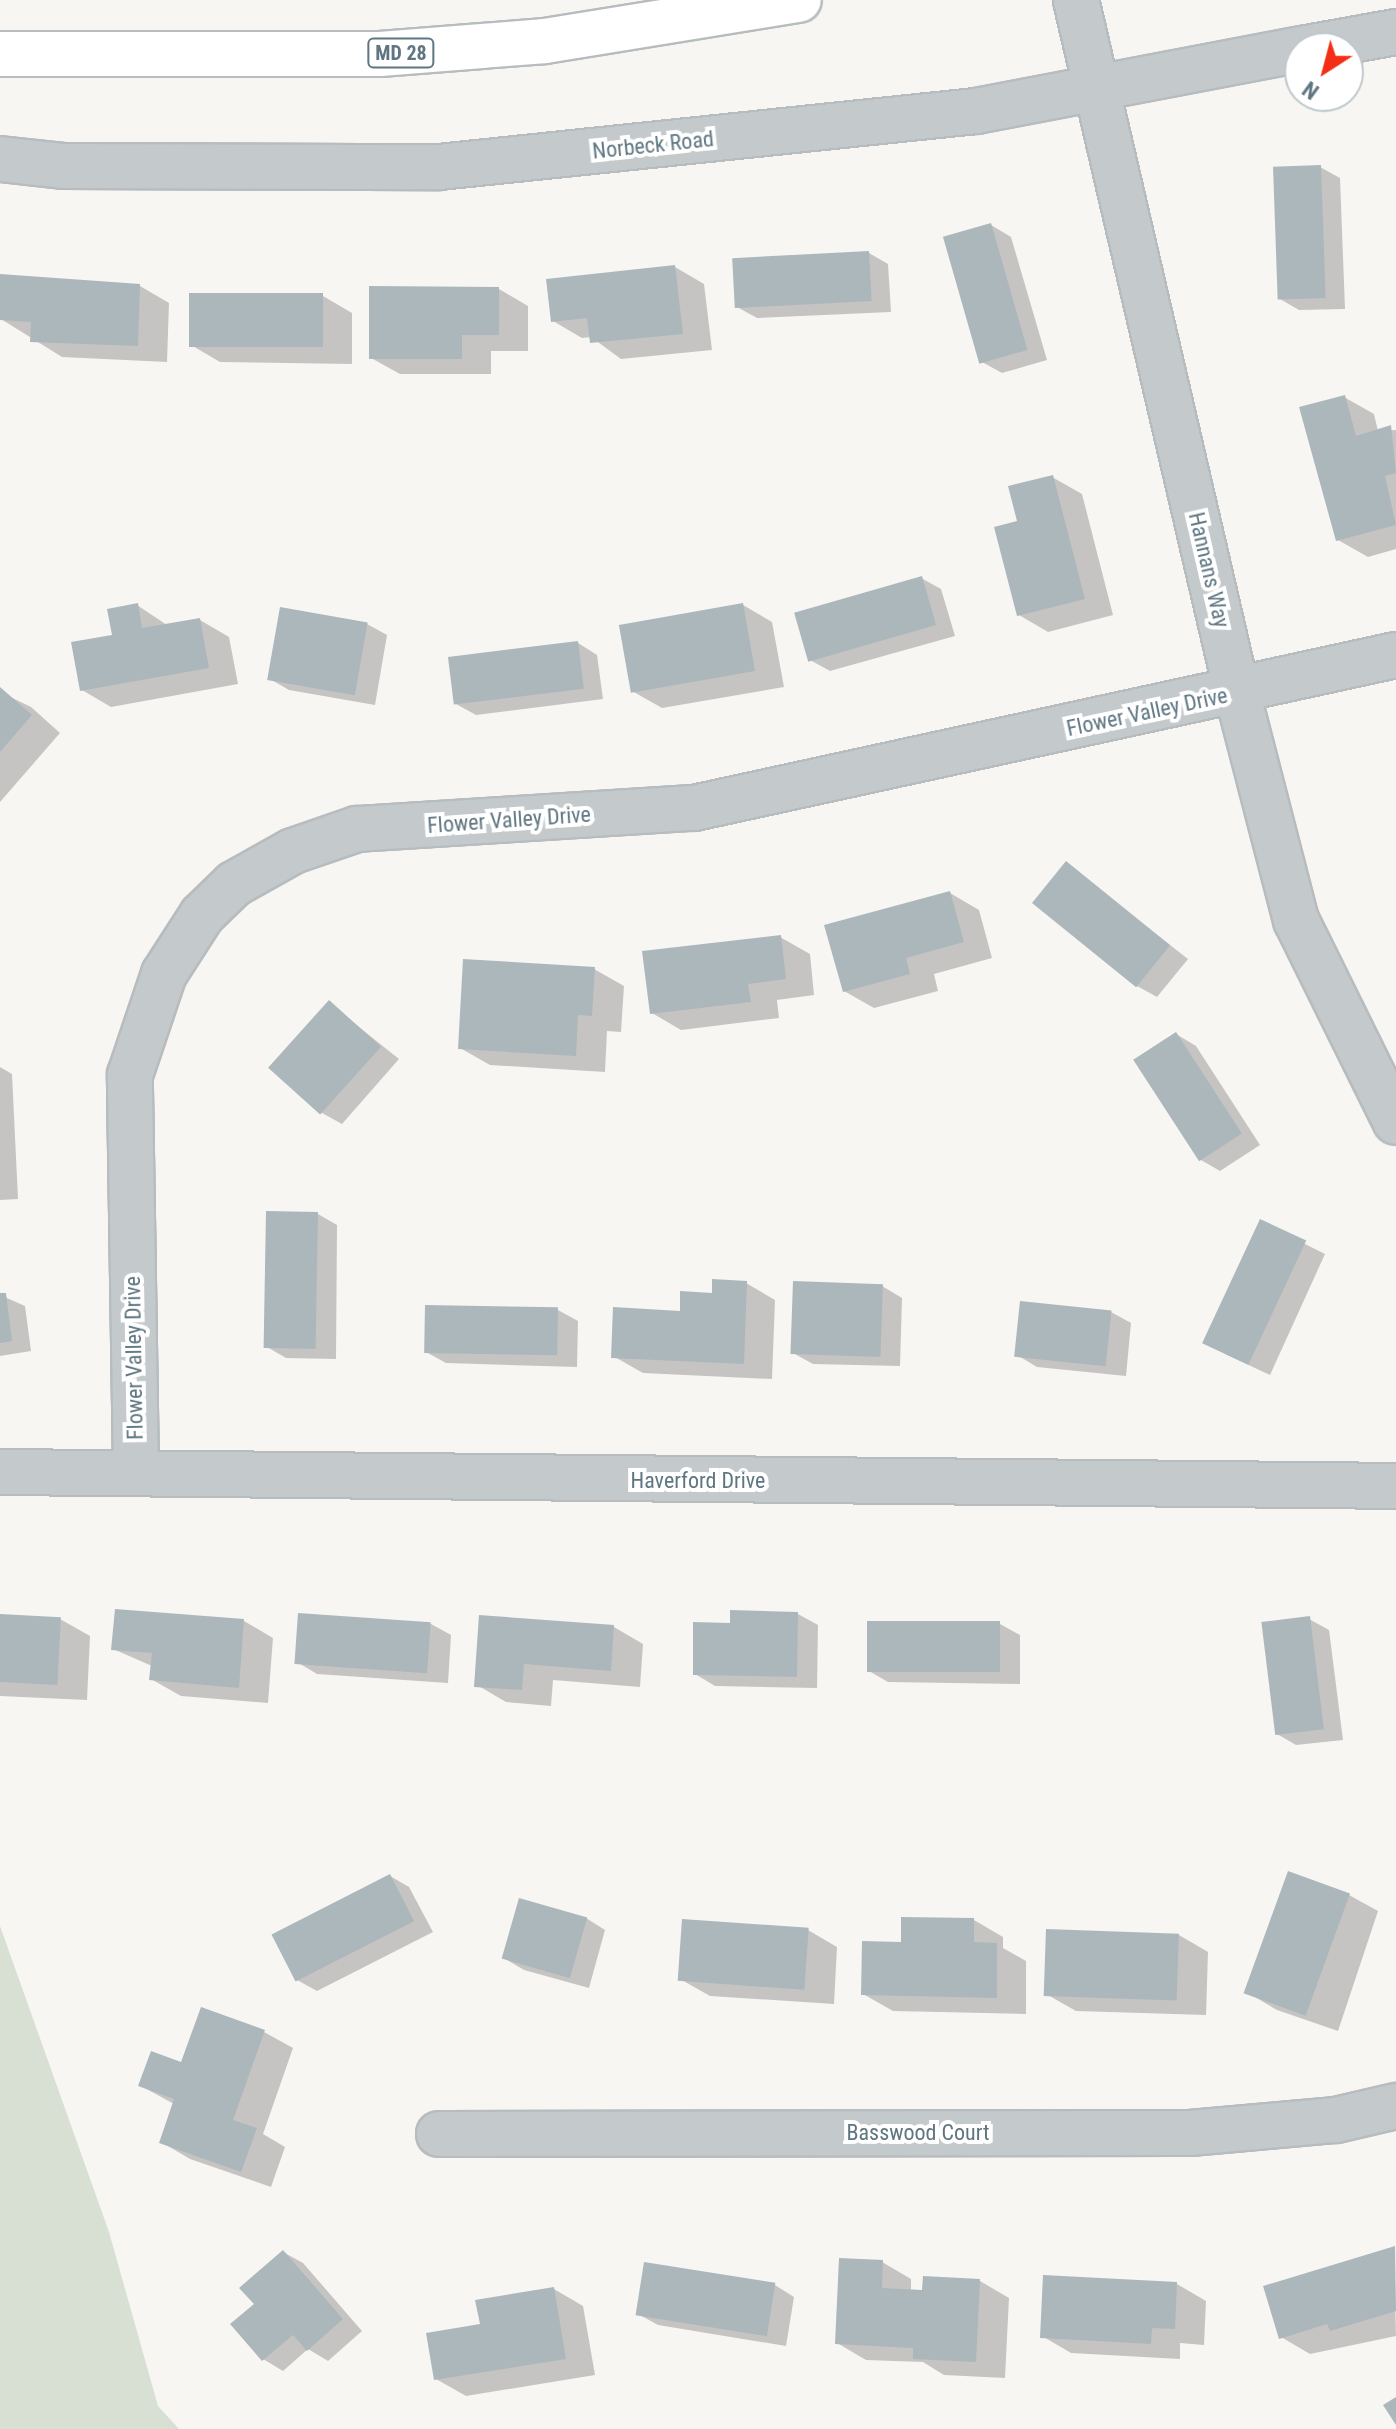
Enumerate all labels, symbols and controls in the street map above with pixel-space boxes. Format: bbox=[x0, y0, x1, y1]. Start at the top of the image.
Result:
north arrow bbox=[1284, 32, 1364, 112]
road number: MD 28 bbox=[367, 37, 435, 69]
text: N bbox=[1298, 76, 1324, 104]
street label: Norbeck Road bbox=[591, 126, 715, 164]
street label: Hannans Way bbox=[1183, 510, 1235, 630]
street label: Flower Valley Drive bbox=[1064, 682, 1230, 742]
street label: Flower Valley Drive bbox=[426, 801, 592, 839]
street label: Flower Valley Drive bbox=[119, 1276, 149, 1440]
street label: Haverford Drive bbox=[631, 1468, 765, 1494]
street label: Basswood Court bbox=[847, 2120, 989, 2146]

